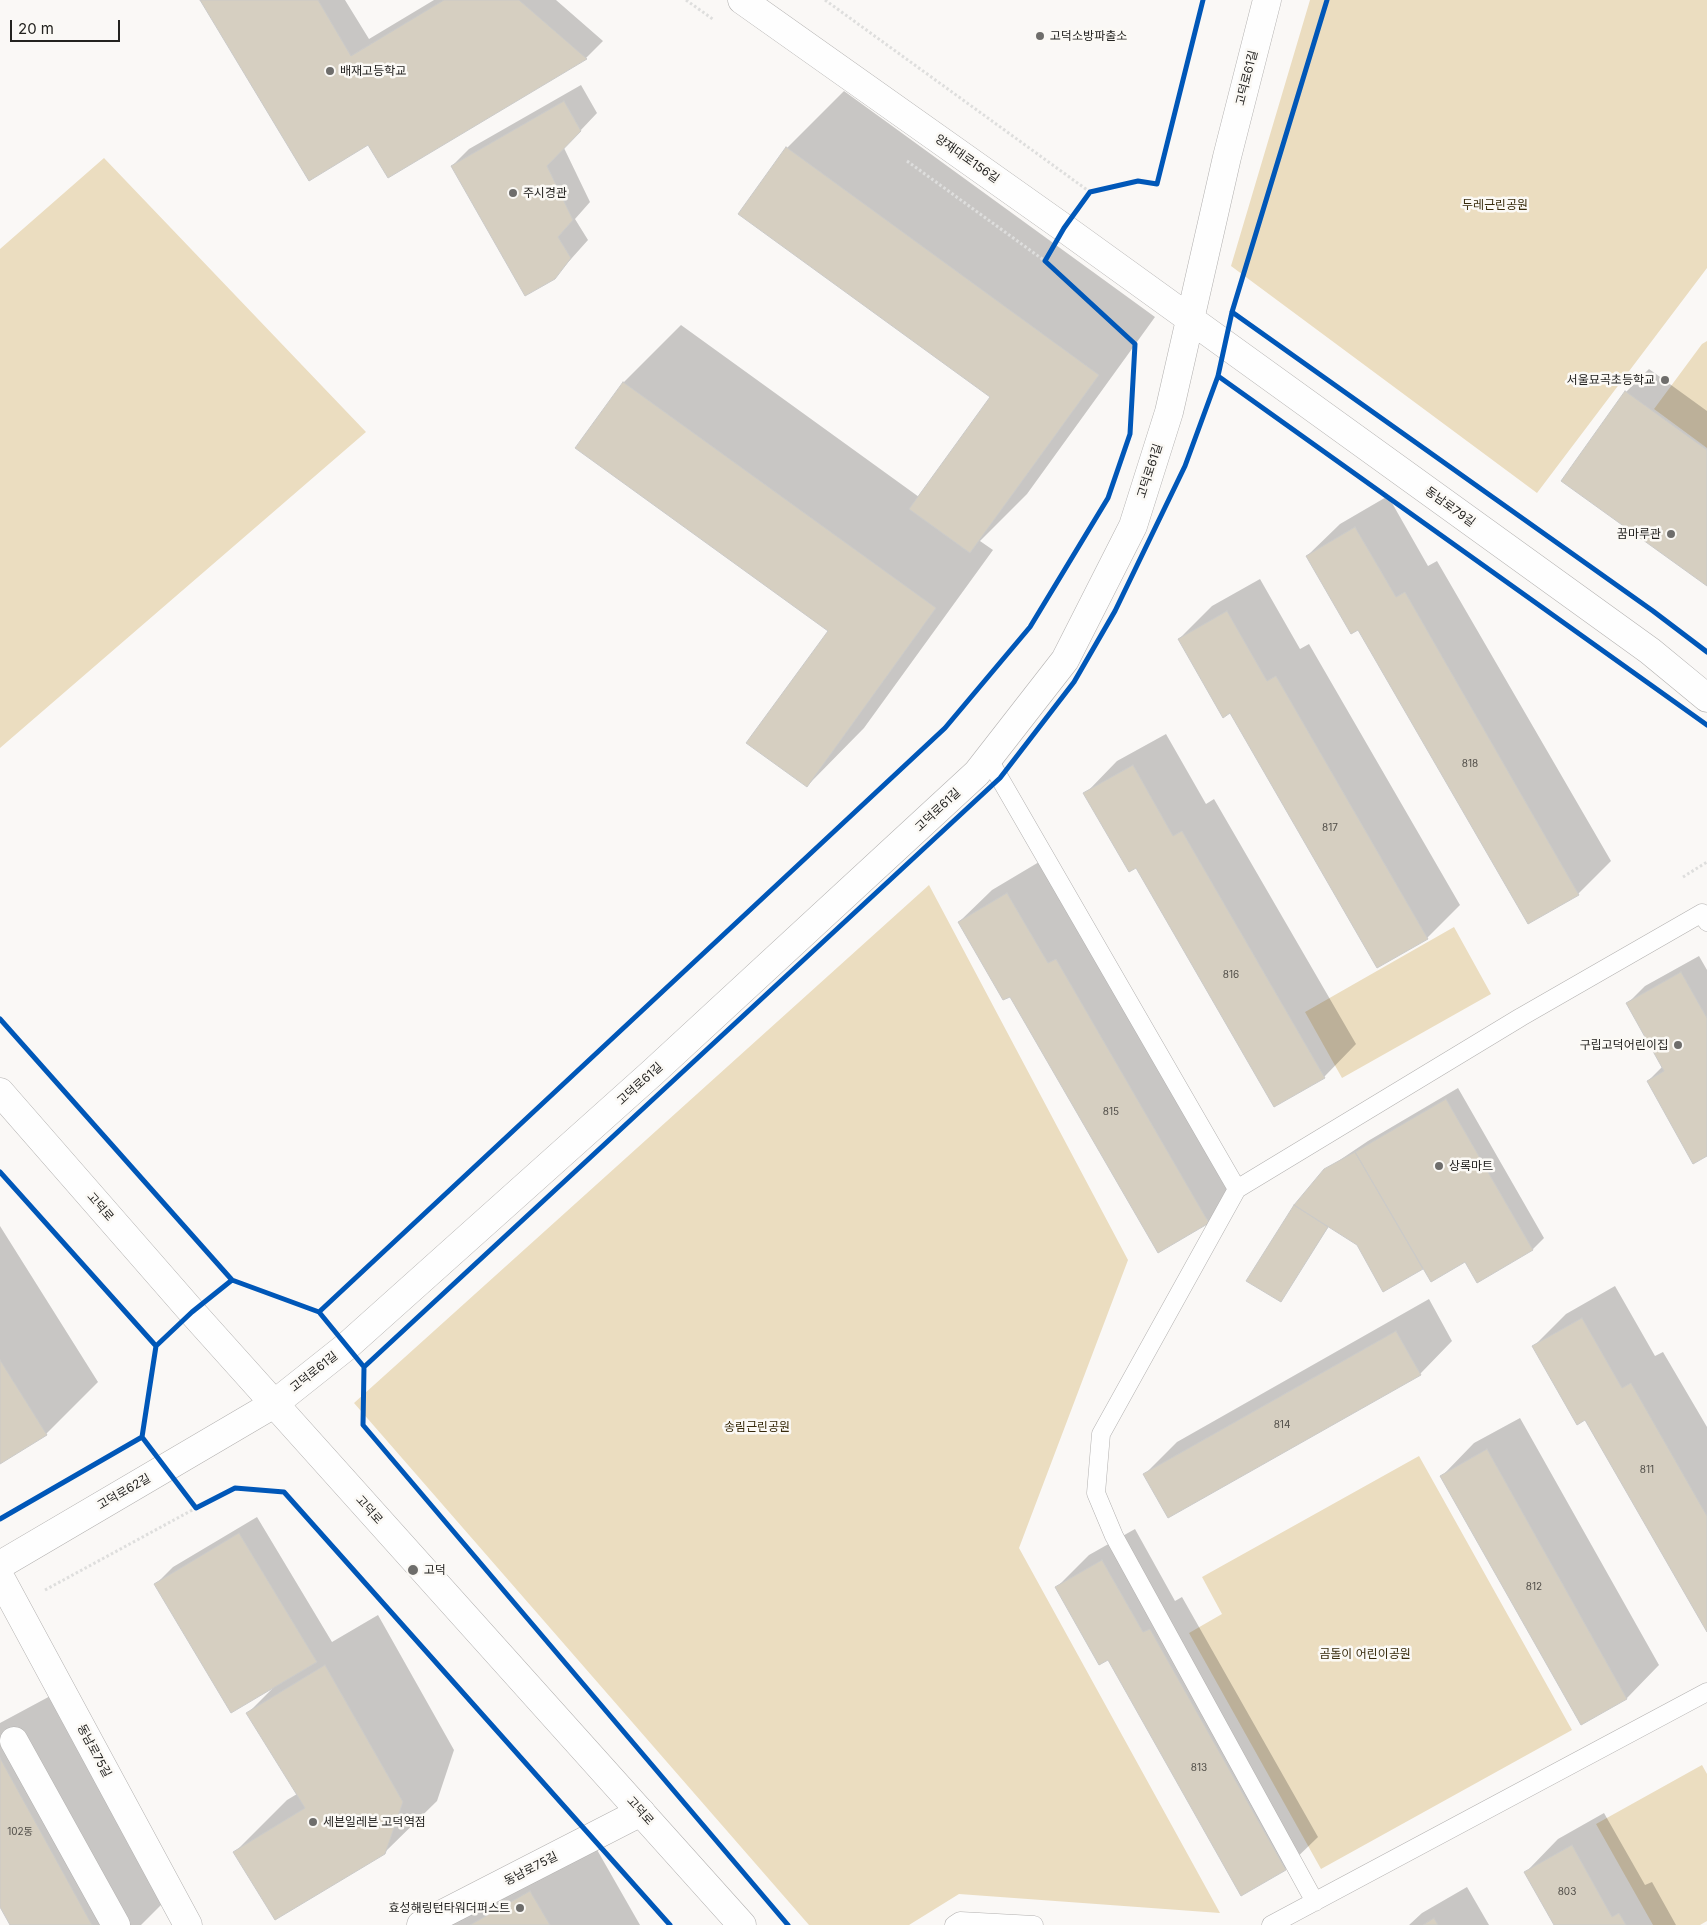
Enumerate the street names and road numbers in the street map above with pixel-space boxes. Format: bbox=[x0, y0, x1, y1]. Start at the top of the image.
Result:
street label: 고덕로61길 bbox=[1233, 49, 1261, 107]
street label: 양재대로156길 bbox=[932, 132, 1002, 186]
street label: 고덕로61길 bbox=[1134, 442, 1166, 500]
street label: 동남로79길 bbox=[1422, 484, 1478, 530]
street label: 고덕로61길 bbox=[912, 785, 964, 835]
street label: 고덕로61길 bbox=[614, 1060, 666, 1108]
street label: 고덕로 bbox=[84, 1190, 116, 1224]
street label: 고덕로61길 bbox=[287, 1349, 341, 1395]
street label: 고덕로62길 bbox=[95, 1471, 153, 1513]
street label: 고덕로 bbox=[353, 1493, 385, 1527]
street label: 동남로75길 bbox=[74, 1722, 114, 1780]
street label: 고덕로 bbox=[624, 1794, 656, 1828]
street label: 동남로75길 bbox=[502, 1849, 560, 1889]

